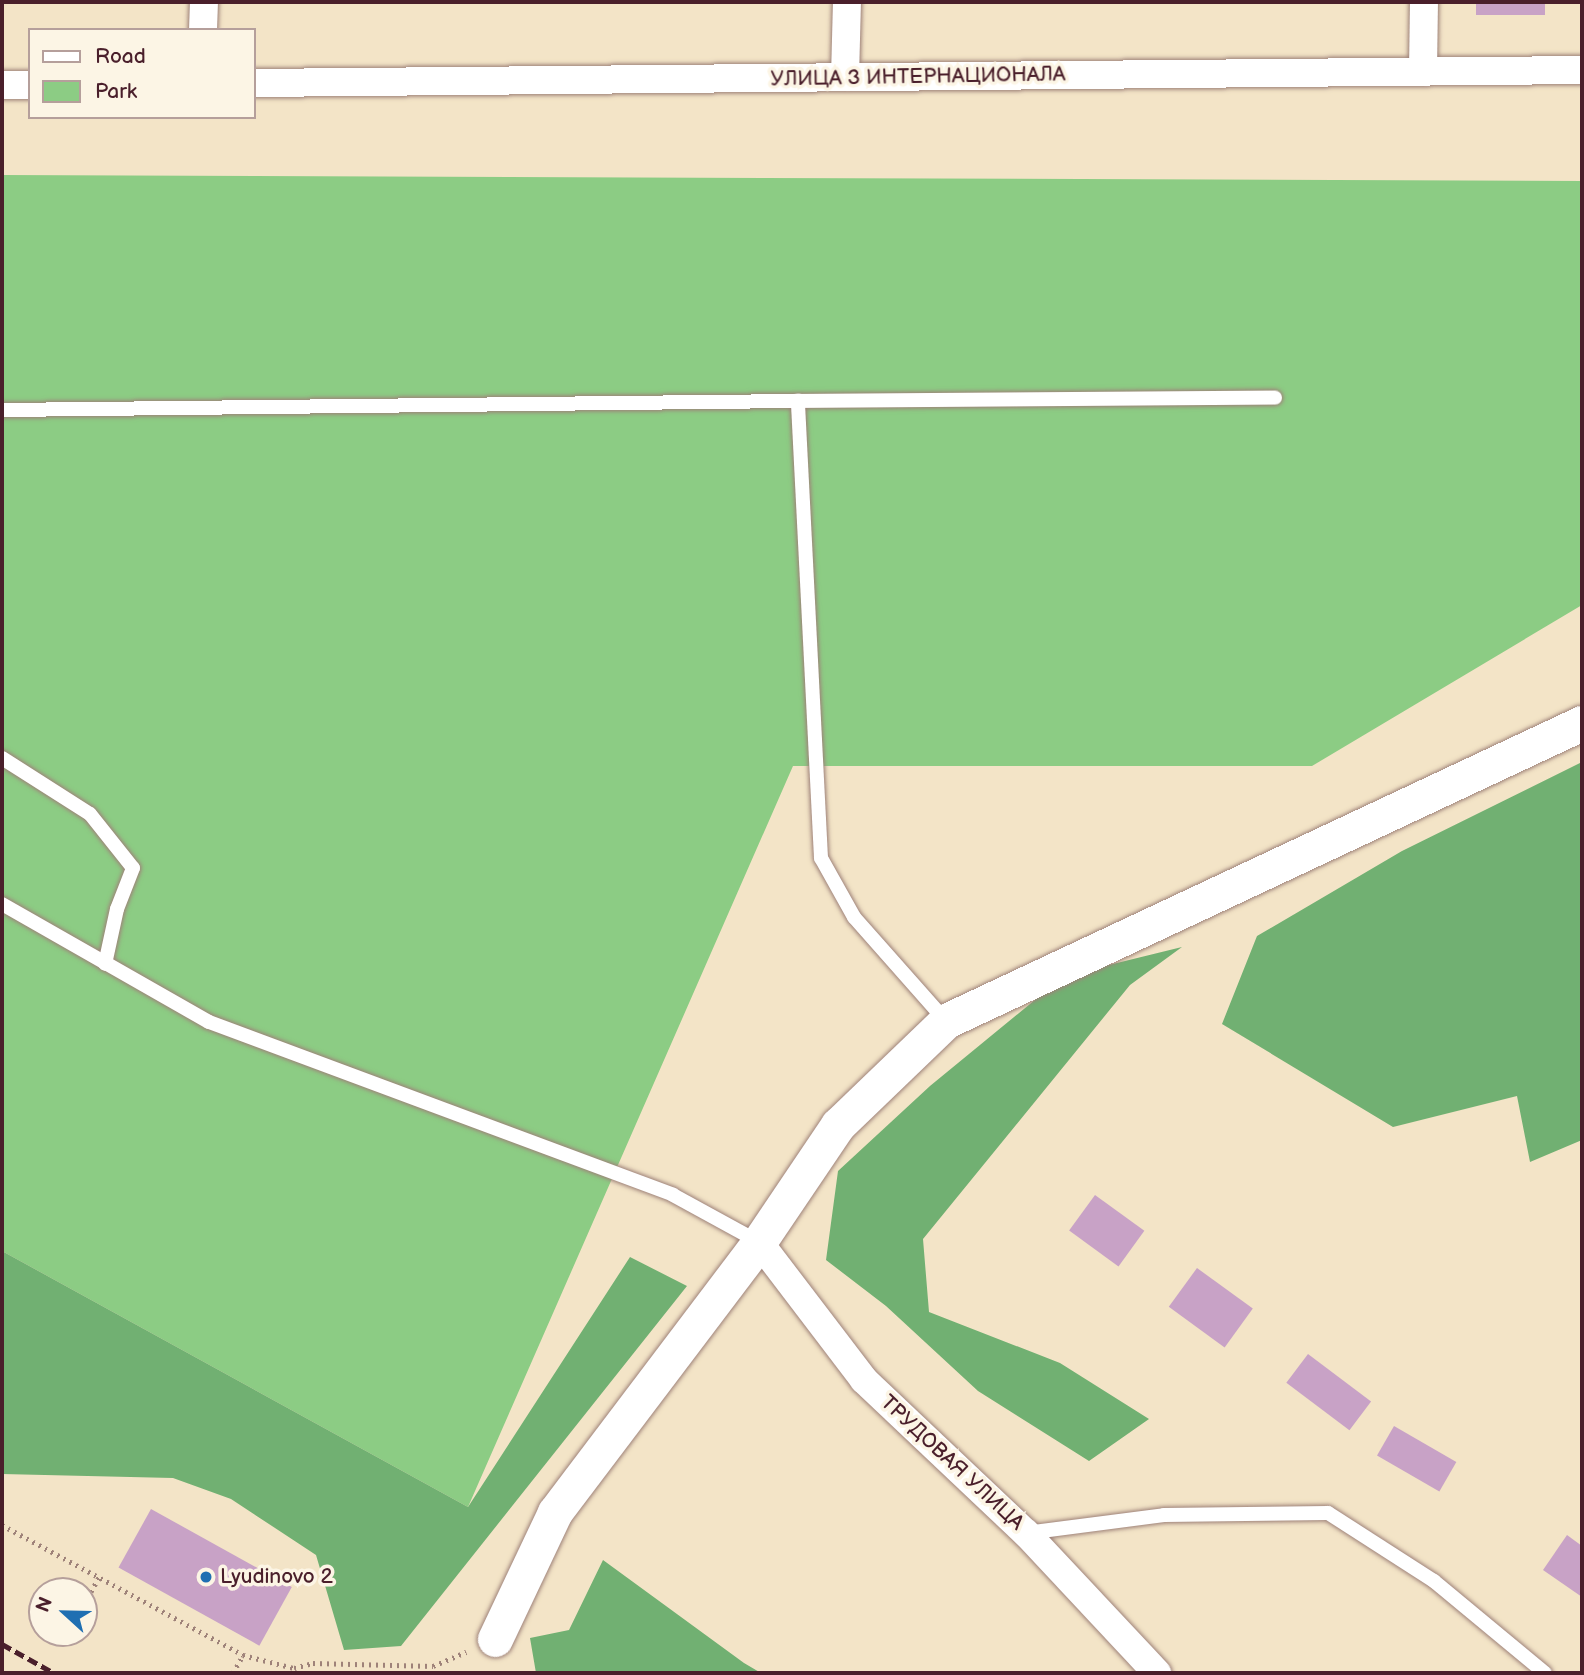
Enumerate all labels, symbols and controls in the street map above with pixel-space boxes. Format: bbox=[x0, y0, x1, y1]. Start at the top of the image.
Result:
legend bbox=[28, 28, 256, 119]
text: Road bbox=[95, 44, 146, 69]
street label: УЛИЦА 3 ИНТЕРНАЦИОНАЛА bbox=[770, 62, 1066, 92]
text: Park bbox=[95, 79, 137, 104]
street label: ТРУДОВАЯ УЛИЦА bbox=[875, 1390, 1029, 1536]
place label: Lyudinovo 2 bbox=[220, 1564, 333, 1590]
marker: Lyudinovo 2 bbox=[198, 1569, 214, 1585]
north arrow bbox=[28, 1577, 98, 1647]
text: N bbox=[32, 1594, 58, 1616]

